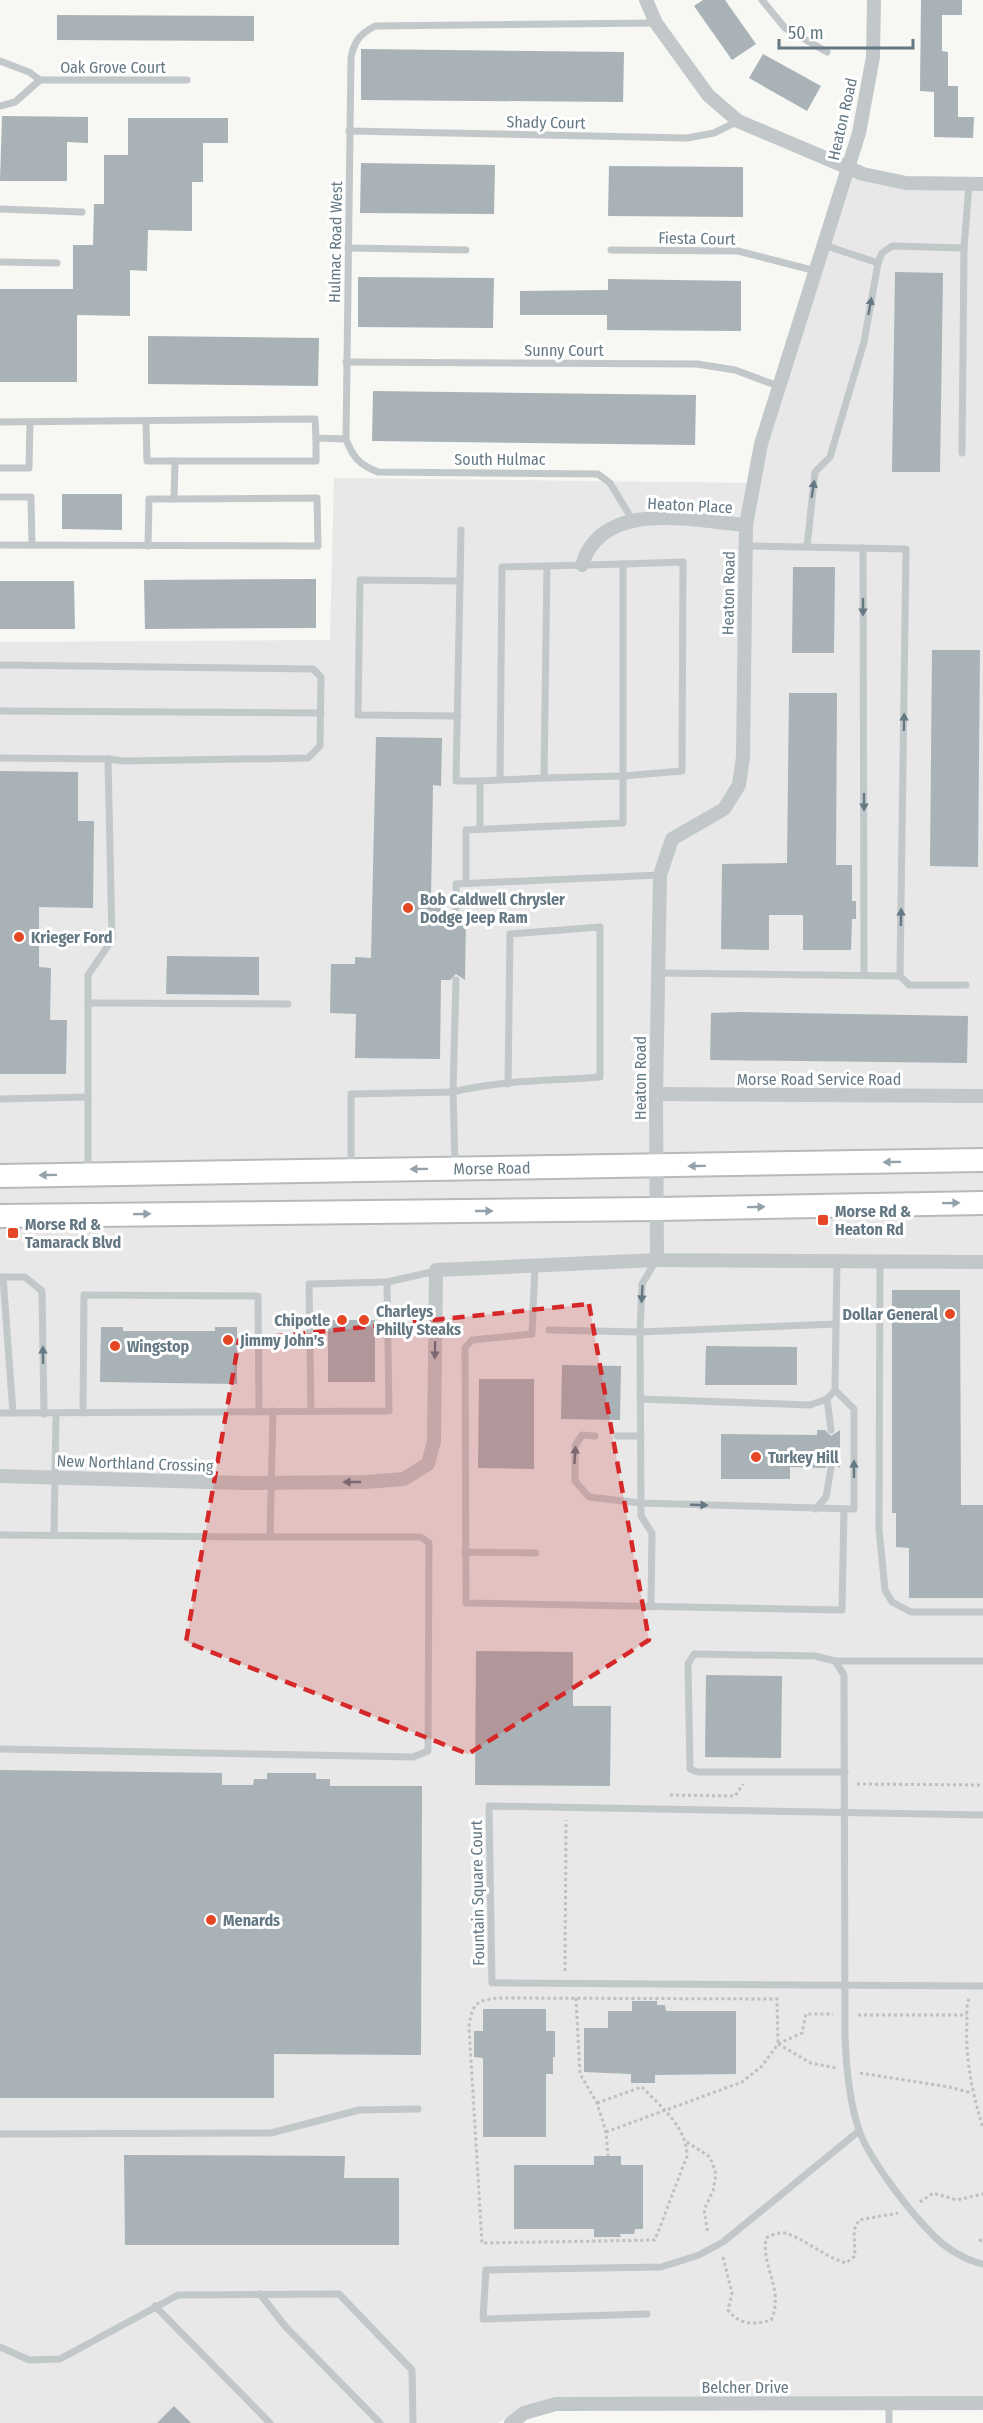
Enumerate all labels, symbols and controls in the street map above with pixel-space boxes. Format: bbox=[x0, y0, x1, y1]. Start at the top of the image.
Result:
scale bar bbox=[779, 12, 912, 50]
text: 50 m bbox=[788, 22, 824, 44]
street label: Oak Grove Court bbox=[60, 58, 167, 77]
street label: Heaton Road bbox=[824, 76, 861, 162]
street label: Shady Court bbox=[506, 112, 586, 133]
street label: Hulmac Road West bbox=[325, 180, 346, 303]
street label: Fiesta Court bbox=[658, 228, 737, 249]
one-way arrow bbox=[866, 296, 875, 315]
street label: Sunny Court bbox=[524, 341, 604, 360]
street label: South Hulmac bbox=[454, 450, 546, 469]
one-way arrow bbox=[808, 480, 817, 499]
street label: Heaton Place bbox=[647, 494, 733, 517]
street label: Heaton Road bbox=[718, 551, 739, 635]
one-way arrow bbox=[858, 597, 868, 616]
one-way arrow bbox=[899, 713, 908, 732]
one-way arrow bbox=[859, 792, 869, 811]
place label: Bob Caldwell Chrysler Dodge Jeep Ram bbox=[420, 890, 565, 927]
marker: Bob Caldwell Chrysler Dodge Jeep Ram bbox=[401, 901, 415, 915]
one-way arrow bbox=[896, 908, 906, 927]
place label: Krieger Ford bbox=[31, 928, 112, 947]
marker: Krieger Ford bbox=[12, 930, 26, 944]
street label: Heaton Road bbox=[631, 1036, 650, 1120]
street label: Morse Road Service Road bbox=[737, 1070, 901, 1089]
one-way arrow bbox=[883, 1157, 902, 1167]
street label: Morse Road bbox=[453, 1158, 531, 1179]
one-way arrow bbox=[688, 1161, 707, 1171]
one-way arrow bbox=[409, 1164, 428, 1174]
one-way arrow bbox=[39, 1170, 58, 1180]
one-way arrow bbox=[942, 1198, 961, 1208]
one-way arrow bbox=[747, 1202, 766, 1212]
place label: Morse Rd & Heaton Rd bbox=[835, 1202, 911, 1239]
one-way arrow bbox=[475, 1206, 494, 1216]
one-way arrow bbox=[133, 1209, 152, 1219]
marker: Morse Rd & Heaton Rd bbox=[816, 1213, 830, 1227]
place label: Morse Rd & Tamarack Blvd bbox=[25, 1215, 121, 1252]
marker: Morse Rd & Tamarack Blvd bbox=[6, 1226, 20, 1240]
one-way arrow bbox=[637, 1284, 646, 1303]
place label: Charleys Philly Steaks bbox=[376, 1302, 461, 1339]
place label: Dollar General bbox=[843, 1305, 939, 1324]
marker: Dollar General bbox=[943, 1307, 957, 1321]
place label: Chipotle bbox=[274, 1311, 330, 1330]
marker: Chipotle bbox=[335, 1313, 349, 1327]
marker: Charleys Philly Steaks bbox=[357, 1313, 371, 1327]
place label: Jimmy John's bbox=[239, 1331, 324, 1350]
marker: Jimmy John's bbox=[221, 1333, 235, 1347]
place label: Wingstop bbox=[127, 1337, 190, 1356]
marker: Wingstop bbox=[108, 1339, 122, 1353]
one-way arrow bbox=[430, 1340, 440, 1359]
one-way arrow bbox=[38, 1346, 48, 1365]
one-way arrow bbox=[571, 1445, 580, 1464]
place label: Turkey Hill bbox=[768, 1448, 839, 1467]
marker: Turkey Hill bbox=[749, 1450, 763, 1464]
street label: New Northland Crossing bbox=[56, 1451, 214, 1476]
one-way arrow bbox=[849, 1459, 859, 1478]
one-way arrow bbox=[343, 1477, 362, 1487]
one-way arrow bbox=[690, 1500, 709, 1509]
street label: Fountain Square Court bbox=[467, 1819, 488, 1966]
place label: Menards bbox=[223, 1911, 280, 1930]
marker: Menards bbox=[204, 1913, 218, 1927]
street label: Belcher Drive bbox=[701, 2378, 789, 2397]

